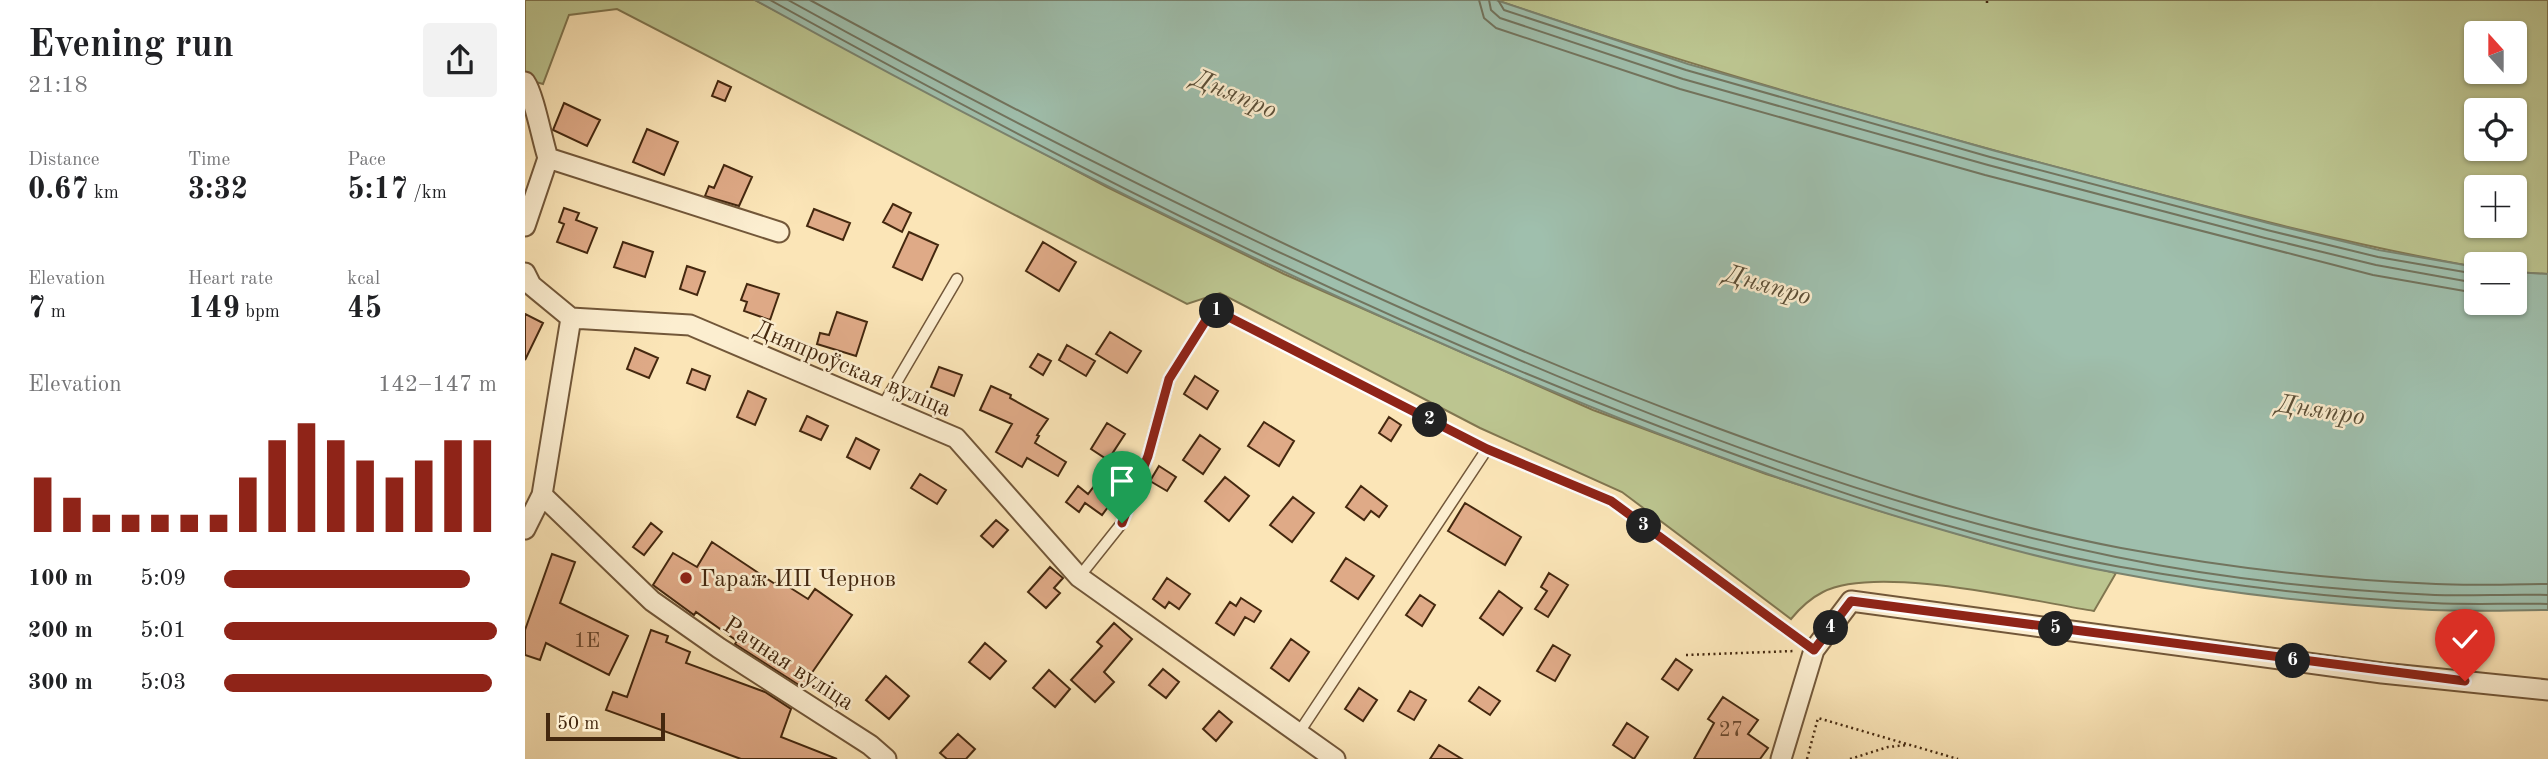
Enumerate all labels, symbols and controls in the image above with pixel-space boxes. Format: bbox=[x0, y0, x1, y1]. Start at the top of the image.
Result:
north arrow bbox=[2464, 21, 2527, 84]
map controls bbox=[2464, 21, 2527, 315]
button: share bbox=[423, 23, 497, 97]
text: Evening run bbox=[28, 27, 234, 65]
water label: Дняпро bbox=[1185, 64, 1280, 124]
text: 21:18 bbox=[28, 74, 88, 97]
button: locate bbox=[2464, 98, 2527, 161]
text: Distance bbox=[28, 151, 100, 170]
text: Time bbox=[188, 151, 230, 170]
text: Pace bbox=[347, 151, 386, 170]
text: 0.67 bbox=[28, 175, 89, 205]
text: 3:32 bbox=[188, 175, 248, 205]
text: 5:17 bbox=[347, 175, 408, 205]
button: + bbox=[2464, 175, 2527, 238]
text: km bbox=[89, 184, 119, 203]
text: /km bbox=[408, 184, 447, 203]
button: − bbox=[2464, 252, 2527, 315]
water label: Дняпро bbox=[1718, 260, 1814, 311]
text: Elevation bbox=[28, 270, 105, 289]
text: Heart rate bbox=[188, 270, 273, 289]
text: kcal bbox=[347, 270, 380, 289]
text: 7 bbox=[28, 294, 45, 324]
text: 149 bbox=[188, 294, 240, 324]
text: 45 bbox=[347, 294, 382, 324]
pin: 1 bbox=[1199, 294, 1235, 328]
text: 1 bbox=[1211, 301, 1222, 320]
text: m bbox=[45, 303, 66, 322]
text: bpm bbox=[240, 303, 280, 322]
street label: Дняпроўская вуліца bbox=[750, 317, 955, 422]
text: Elevation bbox=[28, 373, 122, 396]
text: 142–147 m bbox=[378, 373, 497, 396]
water label: Дняпро bbox=[2272, 391, 2367, 431]
pin: 2 bbox=[1413, 402, 1447, 438]
text: 2 bbox=[1424, 410, 1435, 429]
pin bbox=[1092, 451, 1152, 523]
icon: arrive bbox=[1103, 462, 1141, 500]
pin: 3 bbox=[1627, 508, 1661, 544]
text: 3 bbox=[1638, 516, 1649, 535]
text: 100 m bbox=[28, 567, 93, 590]
text: 5:09 bbox=[140, 567, 186, 590]
place label: Гараж ИП Чернов bbox=[700, 568, 896, 592]
marker: Гараж ИП Чернов bbox=[678, 570, 694, 586]
pin bbox=[2435, 609, 2495, 681]
pin: 4 bbox=[1813, 610, 1849, 646]
pin: 5 bbox=[2039, 612, 2073, 646]
street label: Рачная вуліца bbox=[718, 614, 858, 716]
text: 4 bbox=[1825, 618, 1836, 637]
text: 200 m bbox=[28, 619, 93, 642]
text: 5:01 bbox=[140, 619, 186, 642]
text: 5 bbox=[2050, 619, 2061, 638]
icon: check bbox=[2446, 620, 2484, 658]
house number: 1Е bbox=[574, 631, 600, 652]
pin: 6 bbox=[2275, 644, 2311, 678]
text: 6 bbox=[2287, 651, 2298, 670]
text: 300 m bbox=[28, 671, 93, 694]
text: 5:03 bbox=[140, 671, 186, 694]
scale bar bbox=[546, 710, 665, 742]
text: 50 m bbox=[557, 715, 599, 734]
house number: 27 bbox=[1719, 720, 1743, 741]

